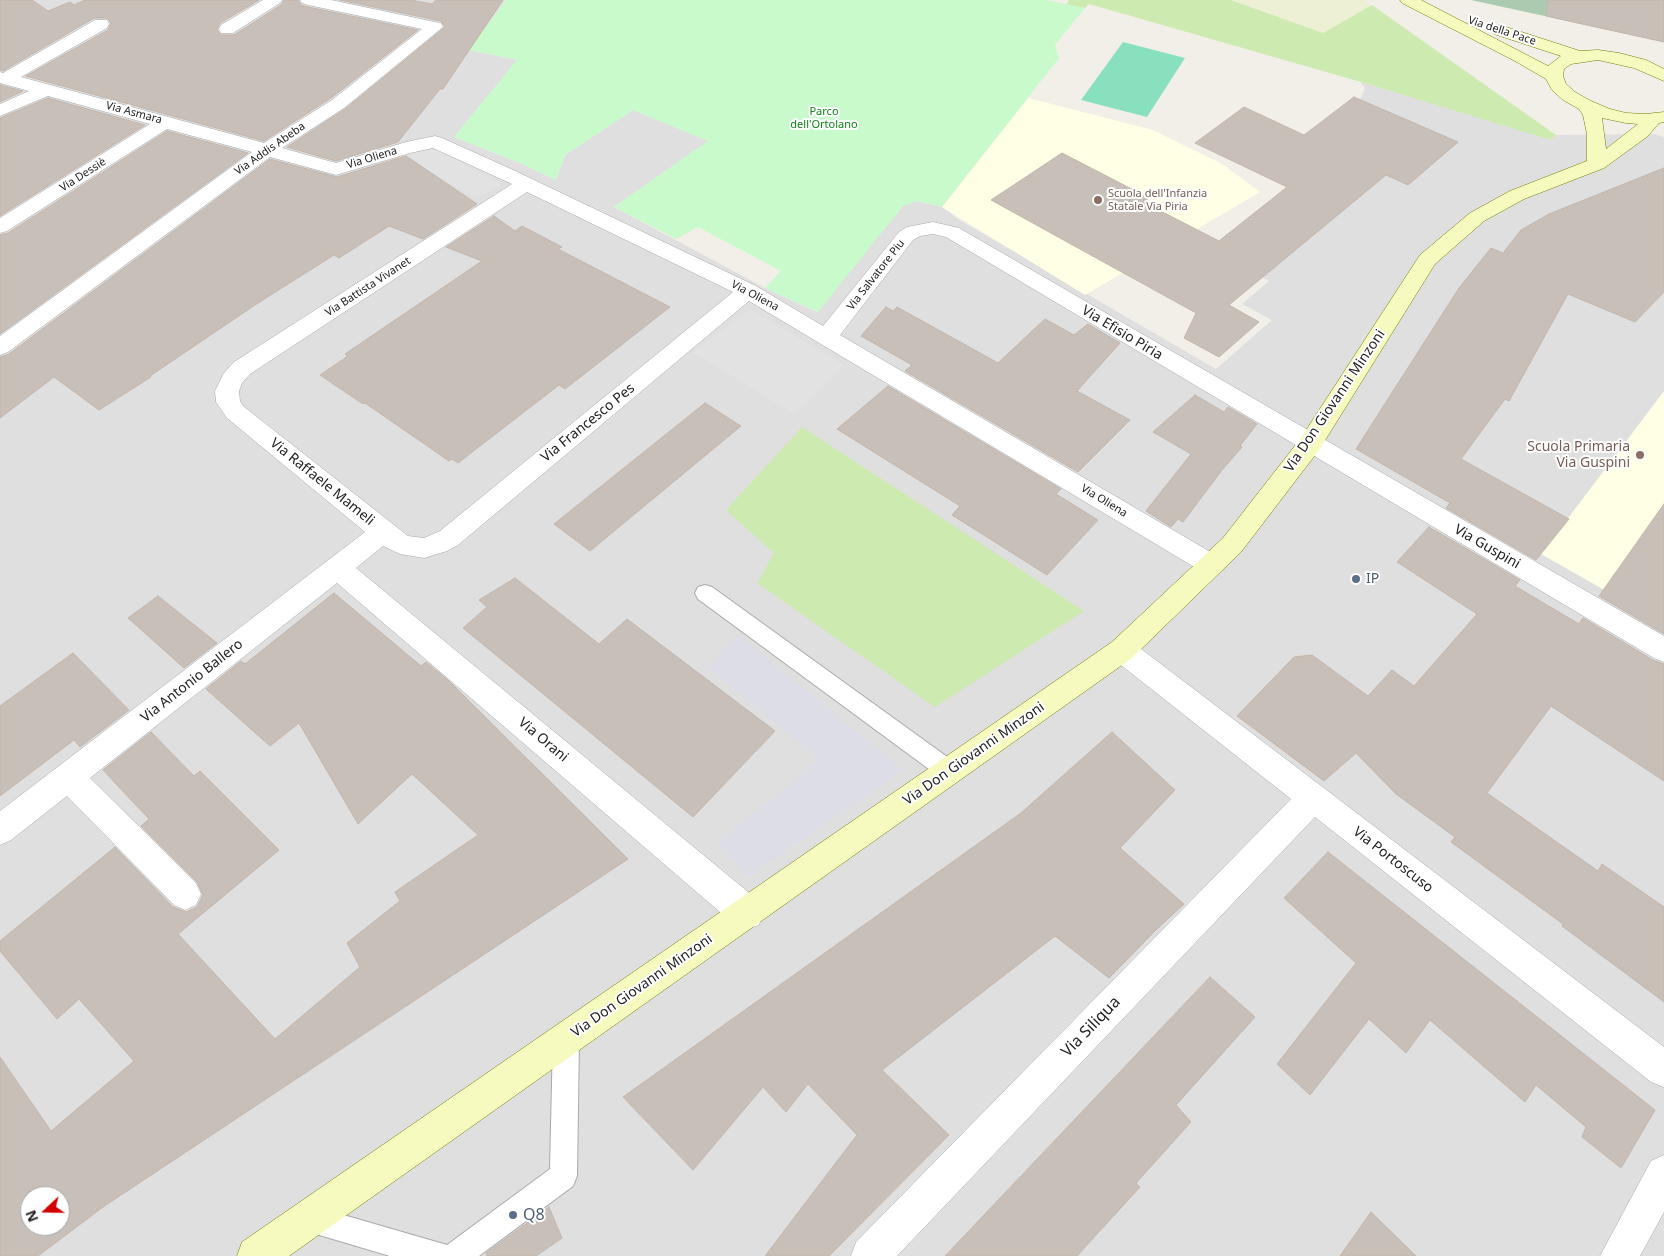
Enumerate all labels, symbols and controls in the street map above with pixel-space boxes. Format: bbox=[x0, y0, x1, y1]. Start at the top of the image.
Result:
street label: Via della Pace bbox=[1466, 14, 1538, 48]
street label: Via Asmara bbox=[104, 99, 164, 127]
park label: Parco dell'Ortolano bbox=[790, 105, 858, 131]
street label: Via Addis Abeba bbox=[232, 120, 308, 178]
street label: Via Oliena bbox=[345, 144, 399, 172]
street label: Via Dessiè bbox=[57, 155, 109, 195]
place label: Scuola dell'Infanzia Statale Via Piria bbox=[1108, 187, 1207, 213]
marker: Scuola dell'Infanzia Statale Via Piria bbox=[1092, 194, 1104, 206]
street label: Via Salvatore Piu bbox=[844, 237, 908, 313]
street label: Via Battista Vivanet bbox=[323, 255, 413, 319]
street label: Via Oliena bbox=[729, 278, 781, 314]
street label: Via Efisio Piria bbox=[1078, 302, 1166, 364]
street label: Via Don Giovanni Minzoni bbox=[1281, 327, 1389, 475]
street label: Via Francesco Pes bbox=[538, 380, 638, 466]
street label: Via Raffaele Mameli bbox=[266, 435, 378, 529]
place label: Scuola Primaria Via Guspini bbox=[1527, 439, 1630, 472]
marker: Scuola Primaria Via Guspini bbox=[1634, 449, 1646, 461]
street label: Via Oliena bbox=[1078, 482, 1130, 520]
street label: Via Guspini bbox=[1451, 521, 1523, 573]
place label: IP bbox=[1366, 571, 1379, 587]
marker: IP bbox=[1350, 573, 1362, 585]
street label: Via Antonio Ballero bbox=[138, 636, 246, 726]
street label: Via Don Giovanni Minzoni bbox=[900, 699, 1048, 809]
street label: Via Orani bbox=[515, 714, 571, 766]
street label: Via Portoscuso bbox=[1350, 824, 1436, 896]
street label: Via Don Giovanni Minzoni bbox=[568, 931, 716, 1041]
street label: Via Siliqua bbox=[1057, 993, 1125, 1061]
north arrow bbox=[20, 1186, 70, 1236]
place label: Q8 bbox=[523, 1205, 545, 1225]
text: N bbox=[21, 1207, 42, 1225]
marker: Q8 bbox=[507, 1209, 519, 1221]

